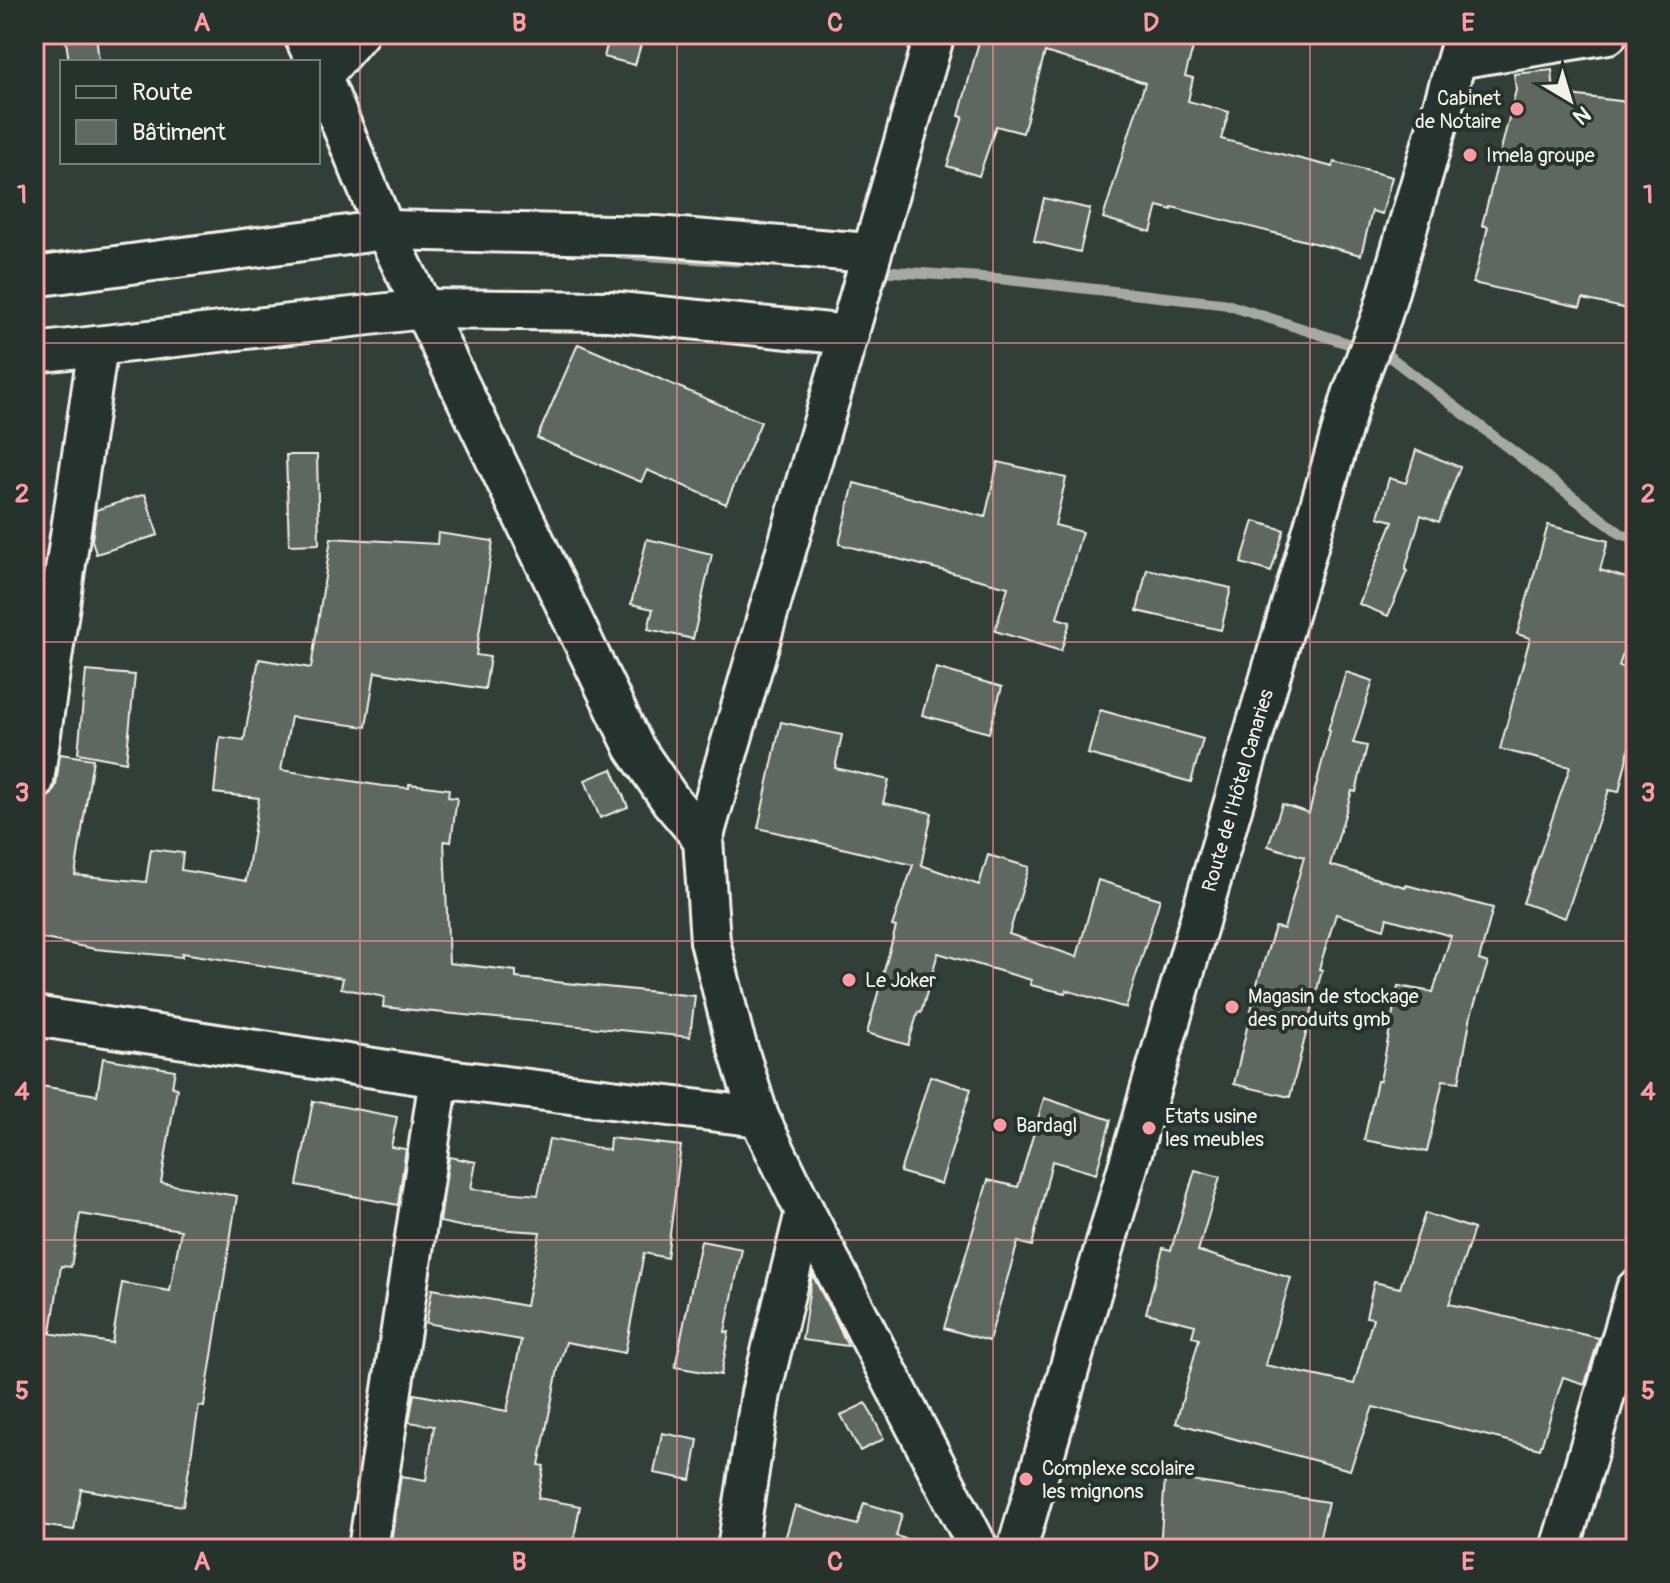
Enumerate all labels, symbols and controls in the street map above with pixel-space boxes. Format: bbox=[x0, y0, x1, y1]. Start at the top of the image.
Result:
text: A bbox=[194, 7, 211, 39]
text: B bbox=[512, 7, 526, 39]
text: C bbox=[827, 7, 843, 39]
text: D bbox=[1143, 7, 1159, 39]
text: E bbox=[1461, 7, 1475, 39]
legend bbox=[60, 60, 320, 164]
north arrow bbox=[1530, 60, 1610, 140]
text: Route bbox=[132, 78, 193, 107]
place label: Cabinet de Notaire bbox=[1415, 86, 1502, 134]
text: N bbox=[1567, 99, 1596, 131]
marker: Cabinet de Notaire bbox=[1508, 100, 1526, 118]
text: Bâtiment bbox=[132, 118, 226, 147]
place label: Imela groupe bbox=[1486, 143, 1595, 168]
marker: Imela groupe bbox=[1461, 146, 1479, 164]
text: 1 bbox=[17, 179, 27, 211]
text: 1 bbox=[1643, 179, 1653, 211]
text: 2 bbox=[15, 478, 29, 510]
text: 2 bbox=[1641, 478, 1655, 510]
street label: Route de l'Hôtel Canaries bbox=[1196, 686, 1278, 894]
text: 3 bbox=[15, 777, 29, 809]
text: 3 bbox=[1641, 777, 1655, 809]
place label: Le Joker bbox=[865, 968, 936, 993]
marker: Le Joker bbox=[840, 971, 858, 989]
place label: Magasin de stockage des produits gmb bbox=[1248, 984, 1419, 1032]
marker: Magasin de stockage des produits gmb bbox=[1223, 998, 1241, 1016]
text: 4 bbox=[14, 1076, 30, 1108]
text: 4 bbox=[1640, 1076, 1656, 1108]
place label: Etats usine les meubles bbox=[1165, 1104, 1264, 1152]
place label: Bardagl bbox=[1016, 1113, 1077, 1138]
marker: Bardagl bbox=[991, 1116, 1009, 1134]
marker: Etats usine les meubles bbox=[1140, 1119, 1158, 1137]
text: 5 bbox=[15, 1375, 29, 1407]
text: 5 bbox=[1641, 1375, 1655, 1407]
place label: Complexe scolaire les mignons bbox=[1042, 1456, 1195, 1504]
marker: Complexe scolaire les mignons bbox=[1017, 1470, 1035, 1488]
text: A bbox=[194, 1546, 211, 1578]
text: B bbox=[512, 1546, 526, 1578]
text: C bbox=[827, 1546, 843, 1578]
text: D bbox=[1143, 1546, 1159, 1578]
text: E bbox=[1461, 1546, 1475, 1578]

